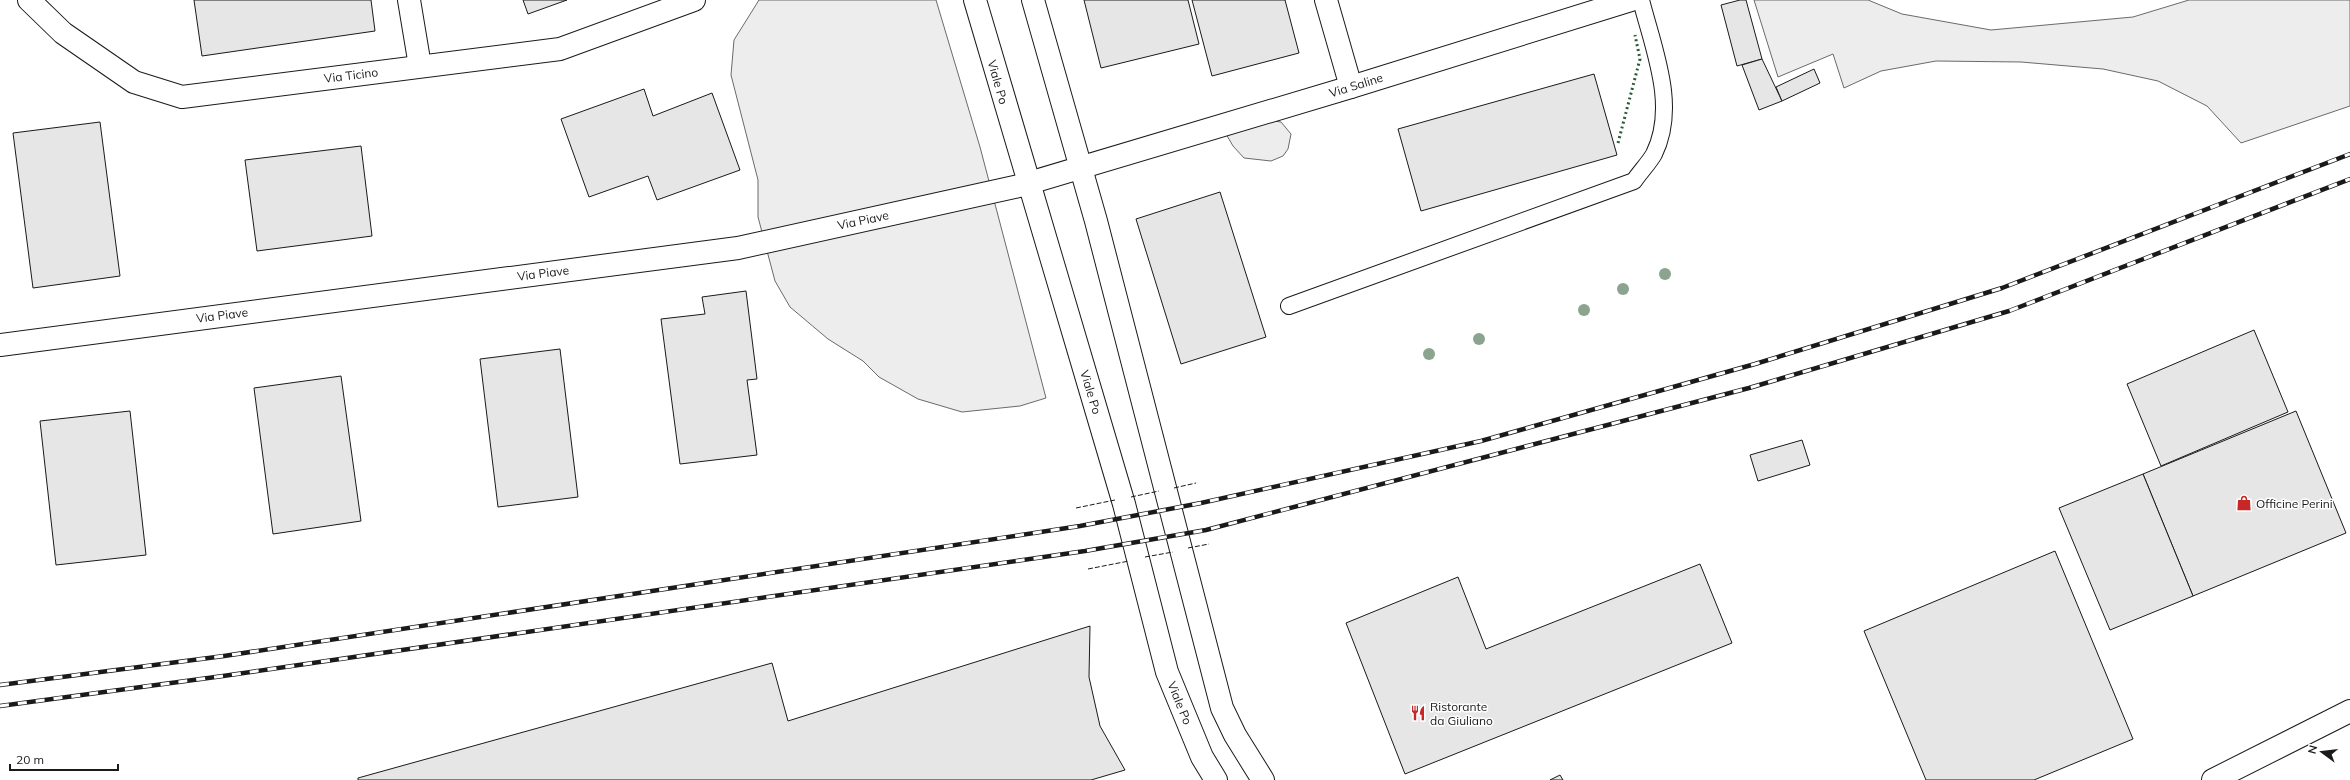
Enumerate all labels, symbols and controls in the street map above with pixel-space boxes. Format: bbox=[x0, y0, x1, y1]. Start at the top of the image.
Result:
street label: Viale Po bbox=[985, 58, 1011, 106]
street label: Via Ticino bbox=[323, 64, 379, 86]
street label: Via Saline bbox=[1327, 70, 1385, 100]
street label: Via Piave bbox=[836, 207, 890, 233]
street label: Via Piave bbox=[516, 262, 570, 284]
street label: Via Piave bbox=[195, 304, 249, 326]
street label: Viale Po bbox=[1077, 368, 1105, 416]
shop icon: Officine Perini bbox=[2235, 494, 2253, 512]
place label: Officine Perini bbox=[2256, 496, 2333, 511]
street label: Viale Po bbox=[1165, 679, 1195, 727]
place label: Ristorante da Giuliano bbox=[1430, 699, 1493, 728]
restaurant icon: Ristorante da Giuliano bbox=[1409, 704, 1427, 722]
north arrow bbox=[2302, 732, 2342, 772]
text: N bbox=[2305, 744, 2320, 755]
scale bar bbox=[10, 746, 118, 772]
text: 20 m bbox=[16, 752, 44, 767]

